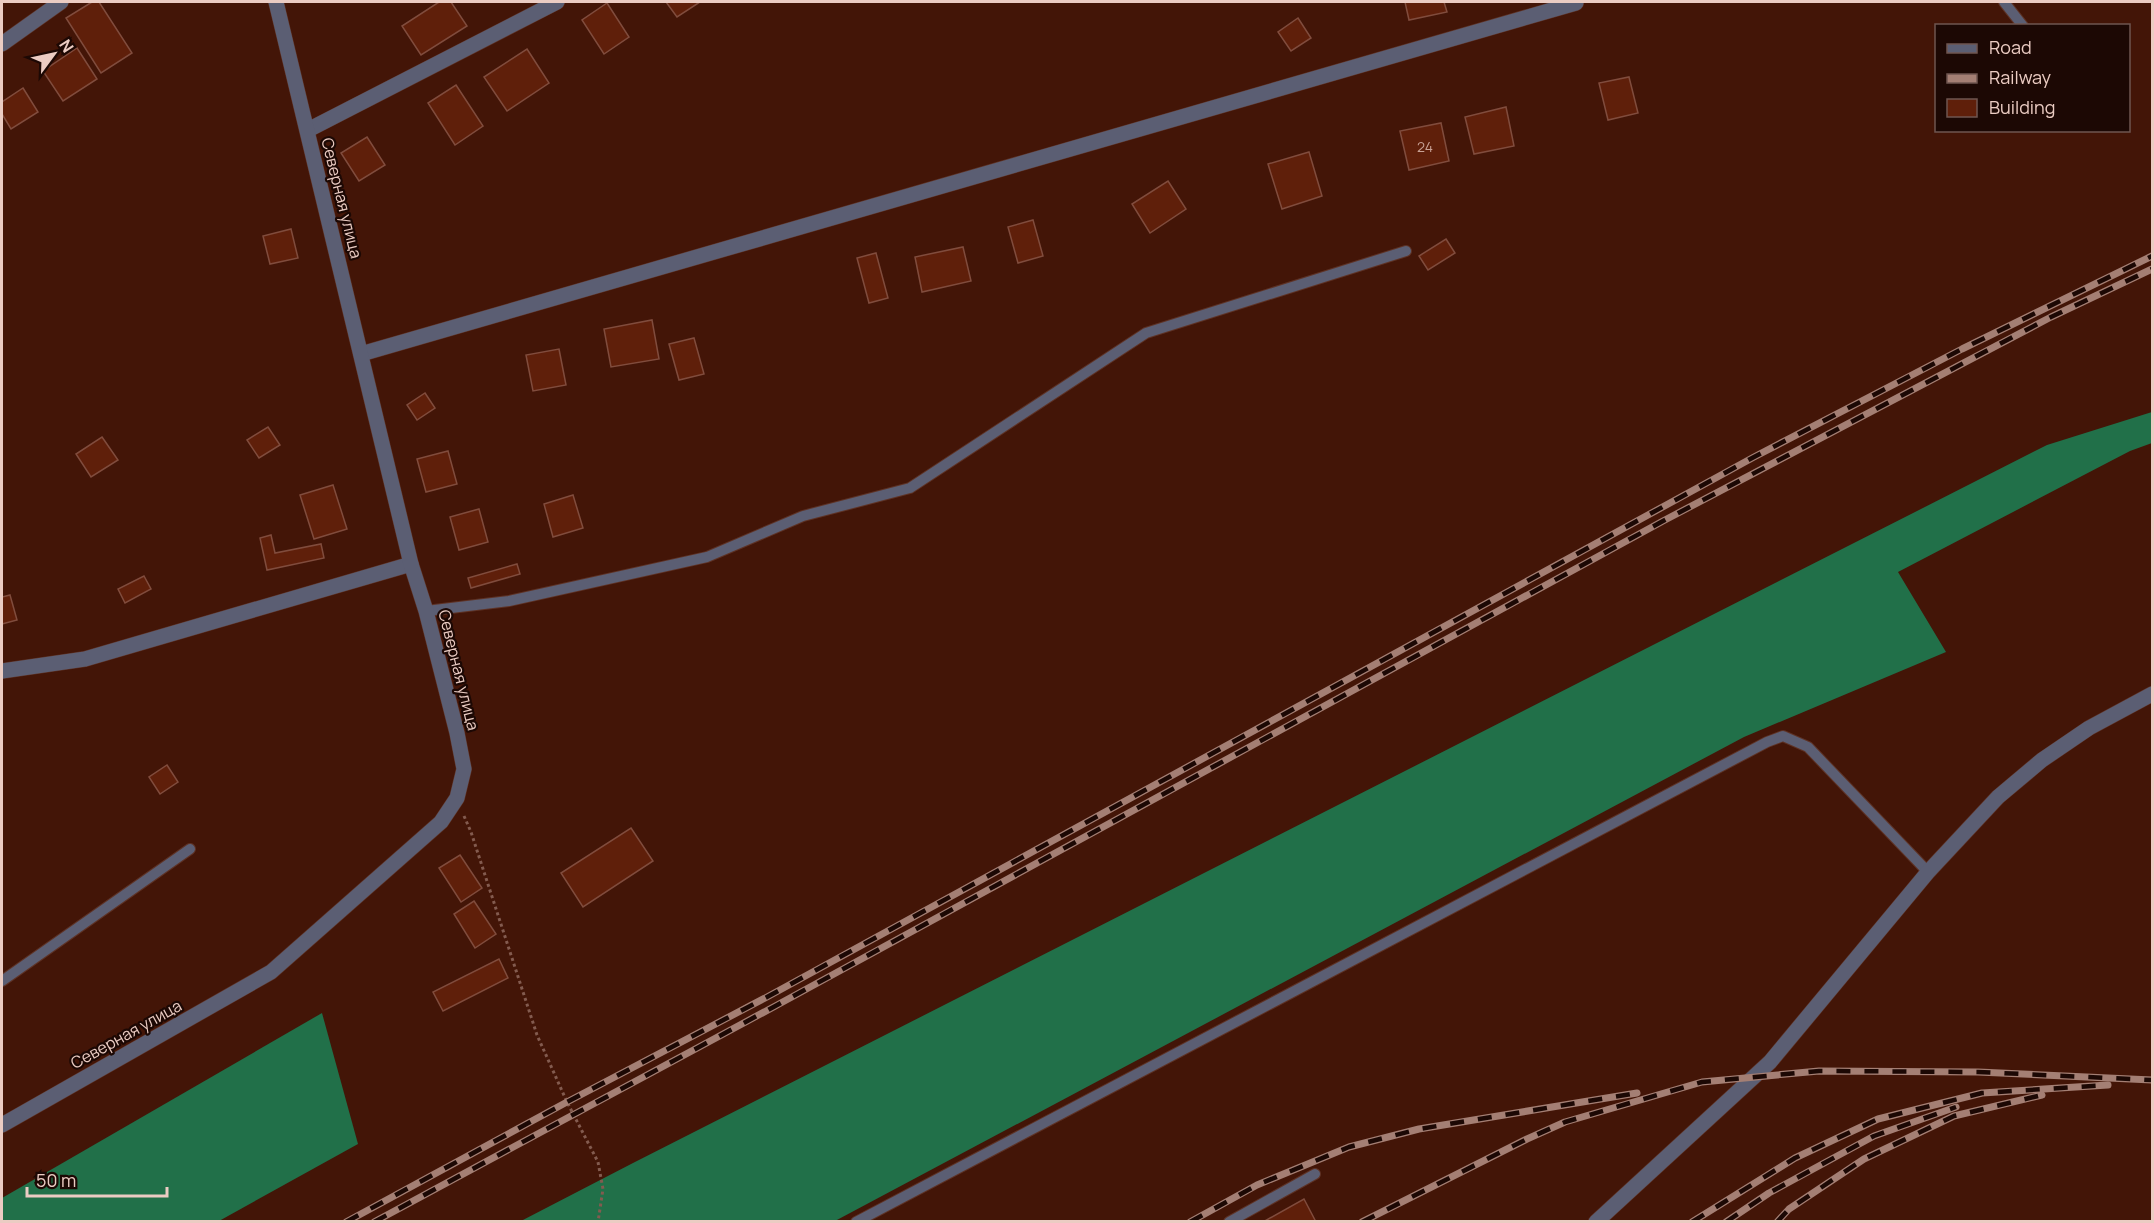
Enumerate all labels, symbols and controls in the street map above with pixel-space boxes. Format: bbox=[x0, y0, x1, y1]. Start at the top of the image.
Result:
north arrow bbox=[24, 24, 84, 84]
legend bbox=[1935, 24, 2130, 132]
text: N bbox=[54, 35, 79, 57]
text: Road bbox=[1989, 35, 2032, 59]
text: Railway bbox=[1989, 65, 2051, 89]
text: Building bbox=[1989, 95, 2055, 119]
street label: Северная улица bbox=[316, 135, 368, 261]
house number: 24 bbox=[1417, 137, 1433, 156]
street label: Северная улица bbox=[433, 607, 485, 733]
street label: Северная улица bbox=[67, 994, 185, 1074]
scale bar bbox=[27, 1160, 166, 1198]
text: 50 m bbox=[36, 1168, 76, 1192]

